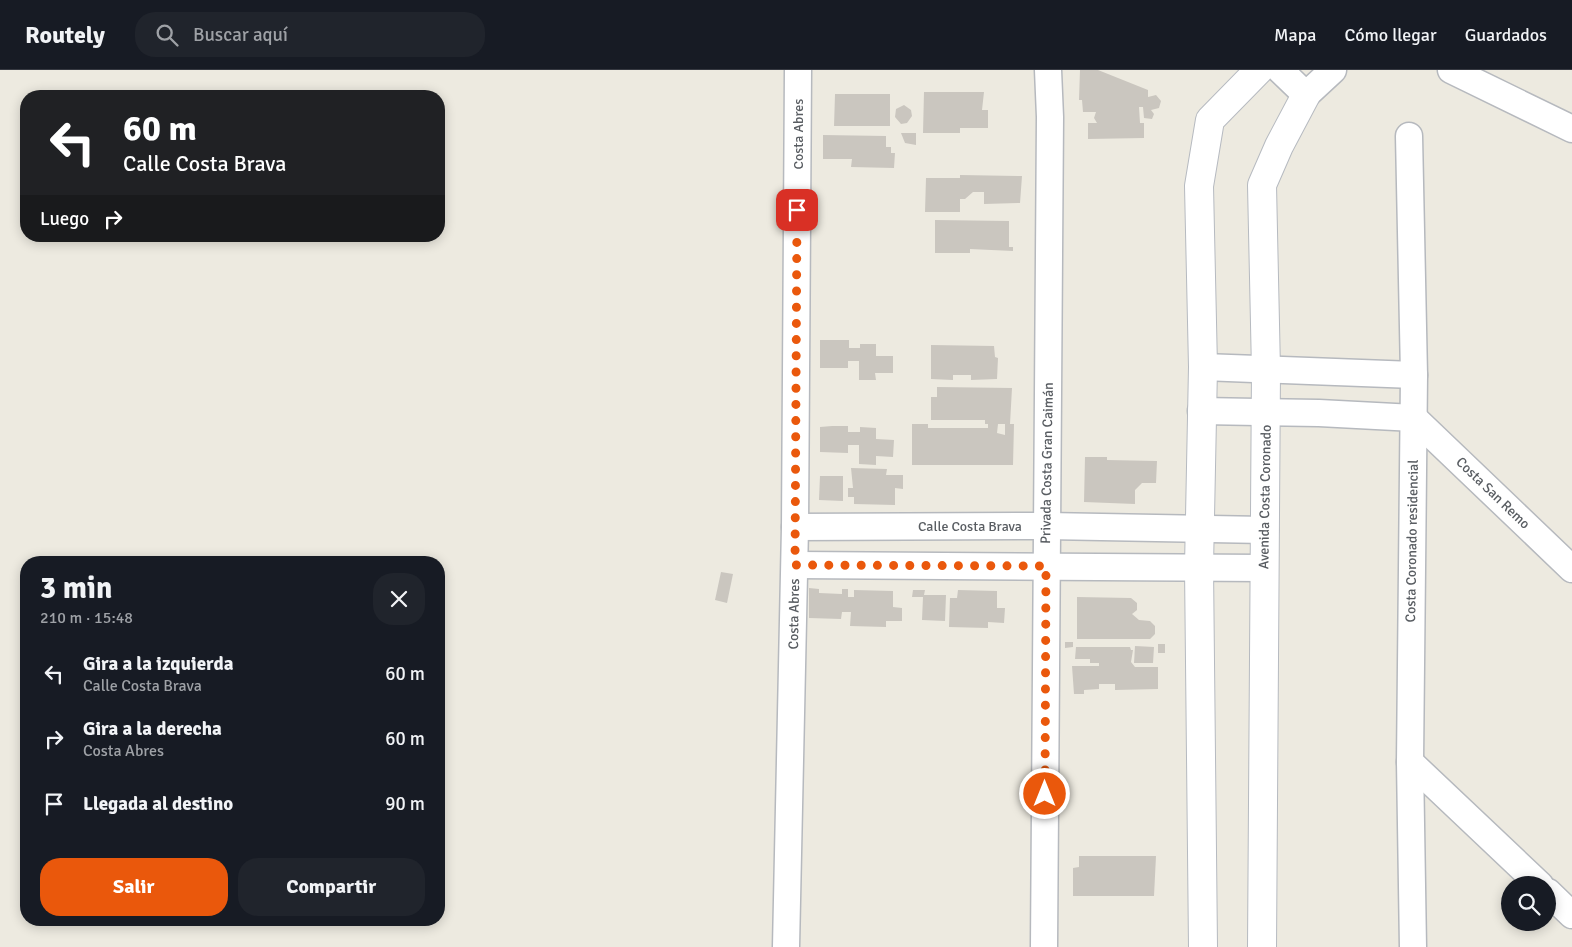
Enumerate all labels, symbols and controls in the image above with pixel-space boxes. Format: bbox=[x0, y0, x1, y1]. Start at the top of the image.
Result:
search box bbox=[135, 12, 485, 57]
text: Routely bbox=[25, 20, 105, 50]
icon: search bbox=[153, 21, 181, 49]
text: Buscar aquí bbox=[193, 23, 288, 47]
text: Mapa bbox=[1274, 24, 1316, 46]
text: Cómo llegar bbox=[1344, 24, 1437, 46]
text: Guardados bbox=[1465, 24, 1547, 46]
street label: Costa Abres bbox=[790, 99, 807, 169]
text: 60 m bbox=[123, 107, 197, 150]
icon: left bbox=[40, 110, 105, 175]
text: Calle Costa Brava bbox=[123, 150, 286, 177]
pin bbox=[776, 189, 818, 231]
icon: arrive bbox=[783, 196, 811, 224]
icon: right bbox=[99, 205, 127, 233]
text: Luego bbox=[40, 207, 89, 231]
street label: Privada Costa Gran Caimán bbox=[1037, 382, 1057, 544]
street label: Avenida Costa Coronado bbox=[1255, 425, 1275, 569]
street label: Costa San Remo bbox=[1453, 454, 1533, 532]
street label: Costa Coronado residencial bbox=[1402, 459, 1422, 623]
street label: Calle Costa Brava bbox=[918, 518, 1022, 535]
text: 3 min bbox=[40, 570, 112, 607]
button: close bbox=[373, 573, 425, 625]
street label: Costa Abres bbox=[785, 578, 803, 650]
text: 210 m · 15:48 bbox=[40, 608, 133, 628]
text: Gira a la izquierda bbox=[83, 652, 233, 676]
icon: left bbox=[40, 660, 68, 688]
text: 60 m bbox=[385, 662, 425, 686]
text: Calle Costa Brava bbox=[83, 676, 202, 696]
text: Gira a la derecha bbox=[83, 717, 222, 741]
icon: right bbox=[40, 725, 68, 753]
text: 60 m bbox=[385, 727, 425, 751]
text: Costa Abres bbox=[83, 741, 164, 761]
position arrow bbox=[1018, 767, 1070, 819]
icon: arrive bbox=[40, 790, 68, 818]
text: Llegada al destino bbox=[83, 792, 233, 816]
text: 90 m bbox=[385, 792, 425, 816]
button: Salir bbox=[40, 858, 228, 916]
button: Compartir bbox=[238, 858, 425, 916]
map controls bbox=[1501, 876, 1556, 931]
button: search bbox=[1501, 876, 1556, 931]

